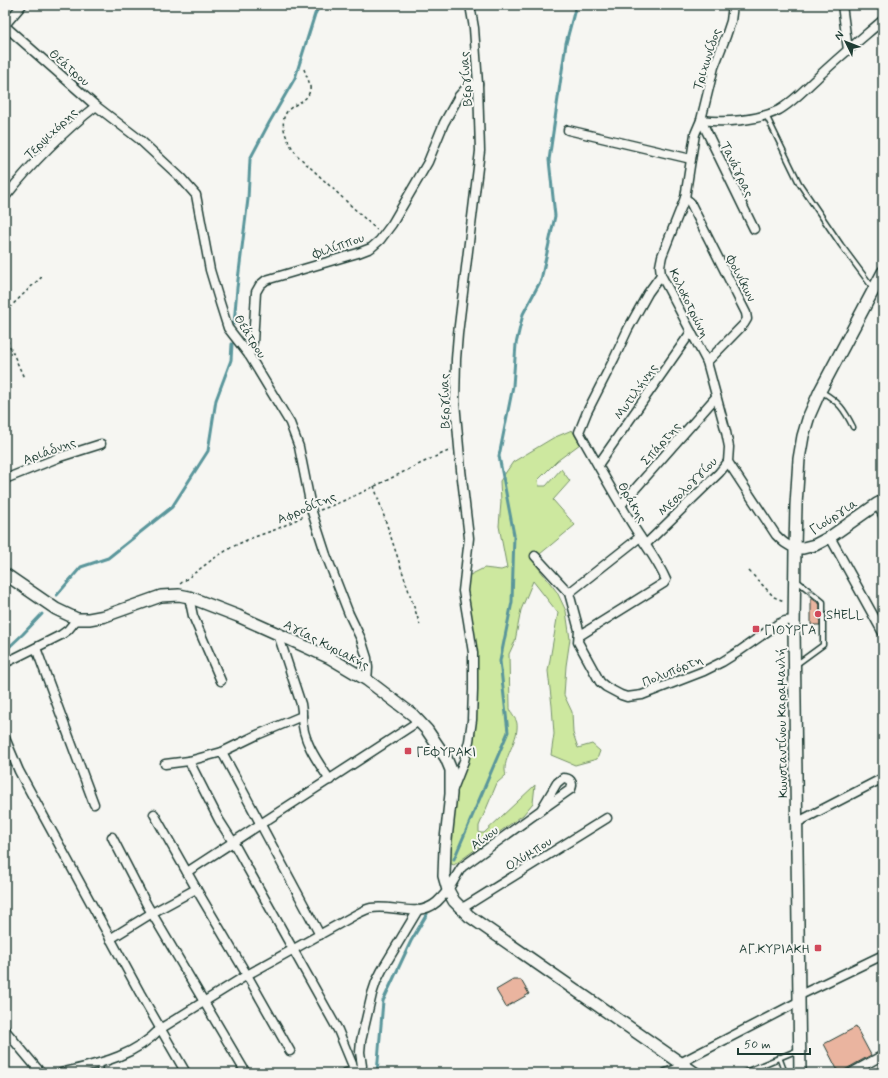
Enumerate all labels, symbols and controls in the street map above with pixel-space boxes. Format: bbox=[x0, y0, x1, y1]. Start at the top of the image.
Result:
north arrow bbox=[826, 22, 866, 62]
street label: Τριχωνίδος bbox=[689, 26, 726, 93]
text: N bbox=[832, 28, 847, 43]
street label: Θεάτρου bbox=[45, 46, 93, 91]
street label: Βεργίνας bbox=[456, 51, 477, 107]
street label: Τερψιχόρης bbox=[21, 104, 81, 164]
street label: Τανάγρας bbox=[716, 139, 758, 201]
street label: Φιλίππου bbox=[309, 230, 367, 264]
street label: Φοινίκων bbox=[721, 252, 760, 305]
street label: Κολοκοτρώνη bbox=[664, 266, 713, 341]
street label: Θεάτρου bbox=[230, 312, 270, 362]
street label: Μυτιλήνης bbox=[611, 360, 662, 423]
street label: Βεργίνας bbox=[437, 373, 454, 429]
street label: Σπάρτης bbox=[637, 418, 685, 469]
street label: Αριάδνης bbox=[21, 434, 79, 469]
street label: Μεσολογγίου bbox=[655, 454, 722, 520]
street label: Θράκης bbox=[613, 479, 650, 526]
street label: Αφροδίτης bbox=[275, 488, 339, 528]
street label: Γιούργια bbox=[807, 496, 861, 539]
one-way arrow bbox=[808, 589, 815, 596]
place label: SHELL bbox=[826, 607, 864, 624]
marker: SHELL bbox=[813, 609, 823, 619]
street label: Αγίας Κυριακής bbox=[281, 616, 372, 674]
place label: ΓΙΟΥΡΓΑ bbox=[764, 622, 817, 639]
marker: ΓΙΟΥΡΓΑ bbox=[751, 624, 761, 634]
street label: Κωνσταντίνου Καραμανλή bbox=[773, 648, 792, 798]
street label: Πολυπόρτη bbox=[640, 652, 705, 691]
place label: ΓΕΦΥΡΑΚΙ bbox=[416, 744, 476, 761]
marker: ΓΕΦΥΡΑΚΙ bbox=[403, 746, 413, 756]
street label: Αίνου bbox=[468, 822, 502, 854]
street label: Ολύμπου bbox=[502, 833, 555, 875]
place label: ΑΓ.ΚΥΡΙΑΚΗ bbox=[739, 941, 810, 958]
marker: ΑΓ.ΚΥΡΙΑΚΗ bbox=[813, 943, 823, 953]
scale bar bbox=[738, 1030, 810, 1056]
text: 50 m bbox=[744, 1037, 771, 1053]

